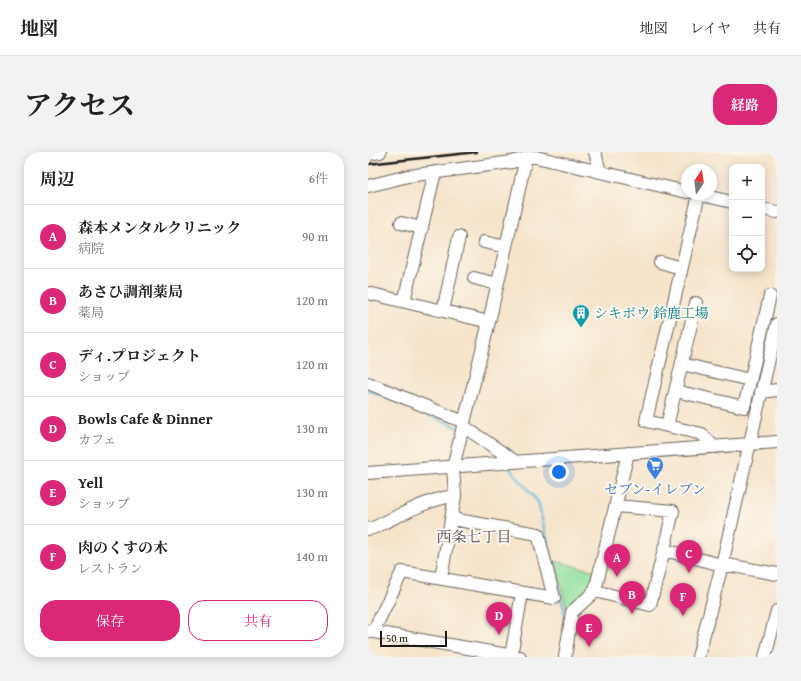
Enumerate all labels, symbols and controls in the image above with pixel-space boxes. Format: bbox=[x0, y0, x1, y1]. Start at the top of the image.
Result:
text: 地図 bbox=[20, 14, 58, 42]
text: 地図 bbox=[640, 18, 668, 38]
text: レイヤ bbox=[690, 18, 731, 38]
text: 共有 bbox=[753, 18, 781, 38]
text: アクセス bbox=[24, 84, 135, 125]
button: 経路 bbox=[713, 84, 777, 125]
north arrow bbox=[681, 164, 717, 200]
map controls bbox=[729, 164, 765, 272]
button: + bbox=[729, 164, 765, 200]
text: 周辺 bbox=[40, 166, 74, 191]
text: 6件 bbox=[309, 169, 328, 188]
button: − bbox=[729, 200, 765, 236]
text: 森本メンタルクリニック bbox=[78, 217, 241, 238]
text: A bbox=[49, 227, 57, 246]
text: 90 m bbox=[302, 227, 328, 246]
button: locate bbox=[729, 236, 765, 272]
text: 病院 bbox=[78, 239, 104, 258]
text: あさひ調剤薬局 bbox=[78, 281, 183, 302]
text: B bbox=[49, 291, 57, 310]
text: 120 m bbox=[296, 291, 328, 310]
text: 薬局 bbox=[78, 303, 104, 322]
building icon: シキボウ 鈴鹿工場 bbox=[571, 303, 591, 328]
place label: シキボウ 鈴鹿工場 bbox=[594, 303, 709, 323]
text: ディ.プロジェクト bbox=[78, 345, 201, 366]
text: C bbox=[49, 355, 57, 374]
text: 120 m bbox=[296, 355, 328, 374]
text: ショップ bbox=[78, 367, 130, 386]
text: Bowls Cafe & Dinner bbox=[78, 408, 213, 429]
text: D bbox=[49, 419, 57, 438]
text: 130 m bbox=[296, 419, 328, 438]
text: カフェ bbox=[78, 430, 116, 449]
supermarket icon: セブン-イレブン bbox=[645, 455, 665, 480]
your location bbox=[549, 462, 569, 482]
text: Yell bbox=[78, 472, 103, 493]
place label: セブン-イレブン bbox=[604, 479, 706, 499]
text: E bbox=[50, 483, 56, 502]
text: 130 m bbox=[296, 483, 328, 502]
text: ショップ bbox=[78, 494, 130, 513]
district label: 西条七丁目 bbox=[436, 526, 512, 547]
text: 肉のくすの木 bbox=[78, 537, 168, 558]
pin: C bbox=[676, 540, 702, 573]
pin: A bbox=[604, 544, 630, 577]
text: F bbox=[50, 547, 56, 566]
text: 140 m bbox=[296, 547, 328, 566]
text: レストラン bbox=[78, 559, 143, 578]
pin: B bbox=[619, 581, 645, 614]
pin: F bbox=[670, 583, 696, 616]
button: 保存 bbox=[40, 600, 180, 641]
button: 共有 bbox=[188, 600, 328, 641]
pin: D bbox=[486, 602, 512, 635]
pin: E bbox=[576, 614, 602, 647]
scale bar bbox=[380, 629, 447, 648]
text: 50 m bbox=[386, 630, 408, 646]

